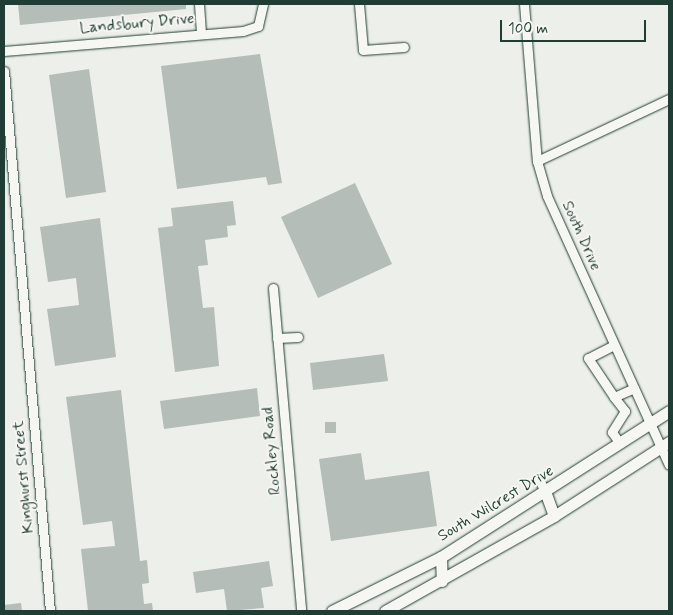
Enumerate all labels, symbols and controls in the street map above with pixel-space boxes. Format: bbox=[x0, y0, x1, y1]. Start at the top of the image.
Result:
street label: Landsbury Drive bbox=[79, 9, 195, 39]
scale bar bbox=[503, 10, 649, 42]
text: 100 m bbox=[508, 19, 548, 39]
street label: South Drive bbox=[557, 198, 605, 274]
street label: Rockley Road bbox=[259, 407, 285, 495]
street label: Kinghurst Street bbox=[9, 420, 39, 534]
street label: South Wilcrest Drive bbox=[435, 462, 557, 546]

